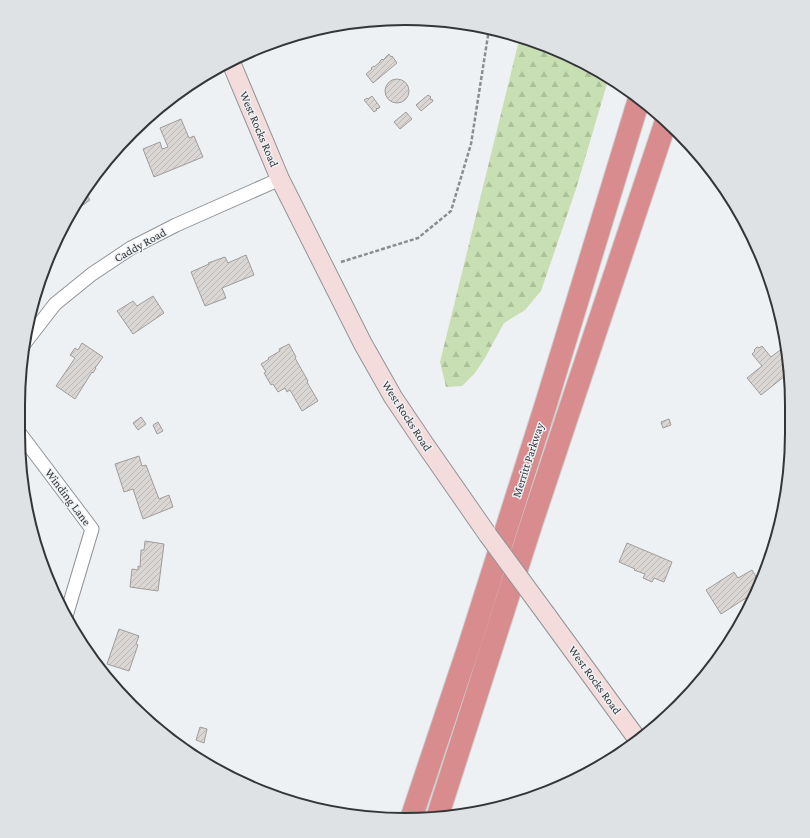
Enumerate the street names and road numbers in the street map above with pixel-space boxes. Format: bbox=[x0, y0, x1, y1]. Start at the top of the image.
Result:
street label: West Rocks Road bbox=[237, 89, 282, 170]
street label: Caddy Road bbox=[112, 225, 169, 265]
street label: West Rocks Road bbox=[379, 378, 435, 454]
street label: Merritt Parkway bbox=[509, 420, 547, 499]
street label: Winding Lane bbox=[42, 466, 94, 528]
street label: West Rocks Road bbox=[566, 643, 625, 717]

